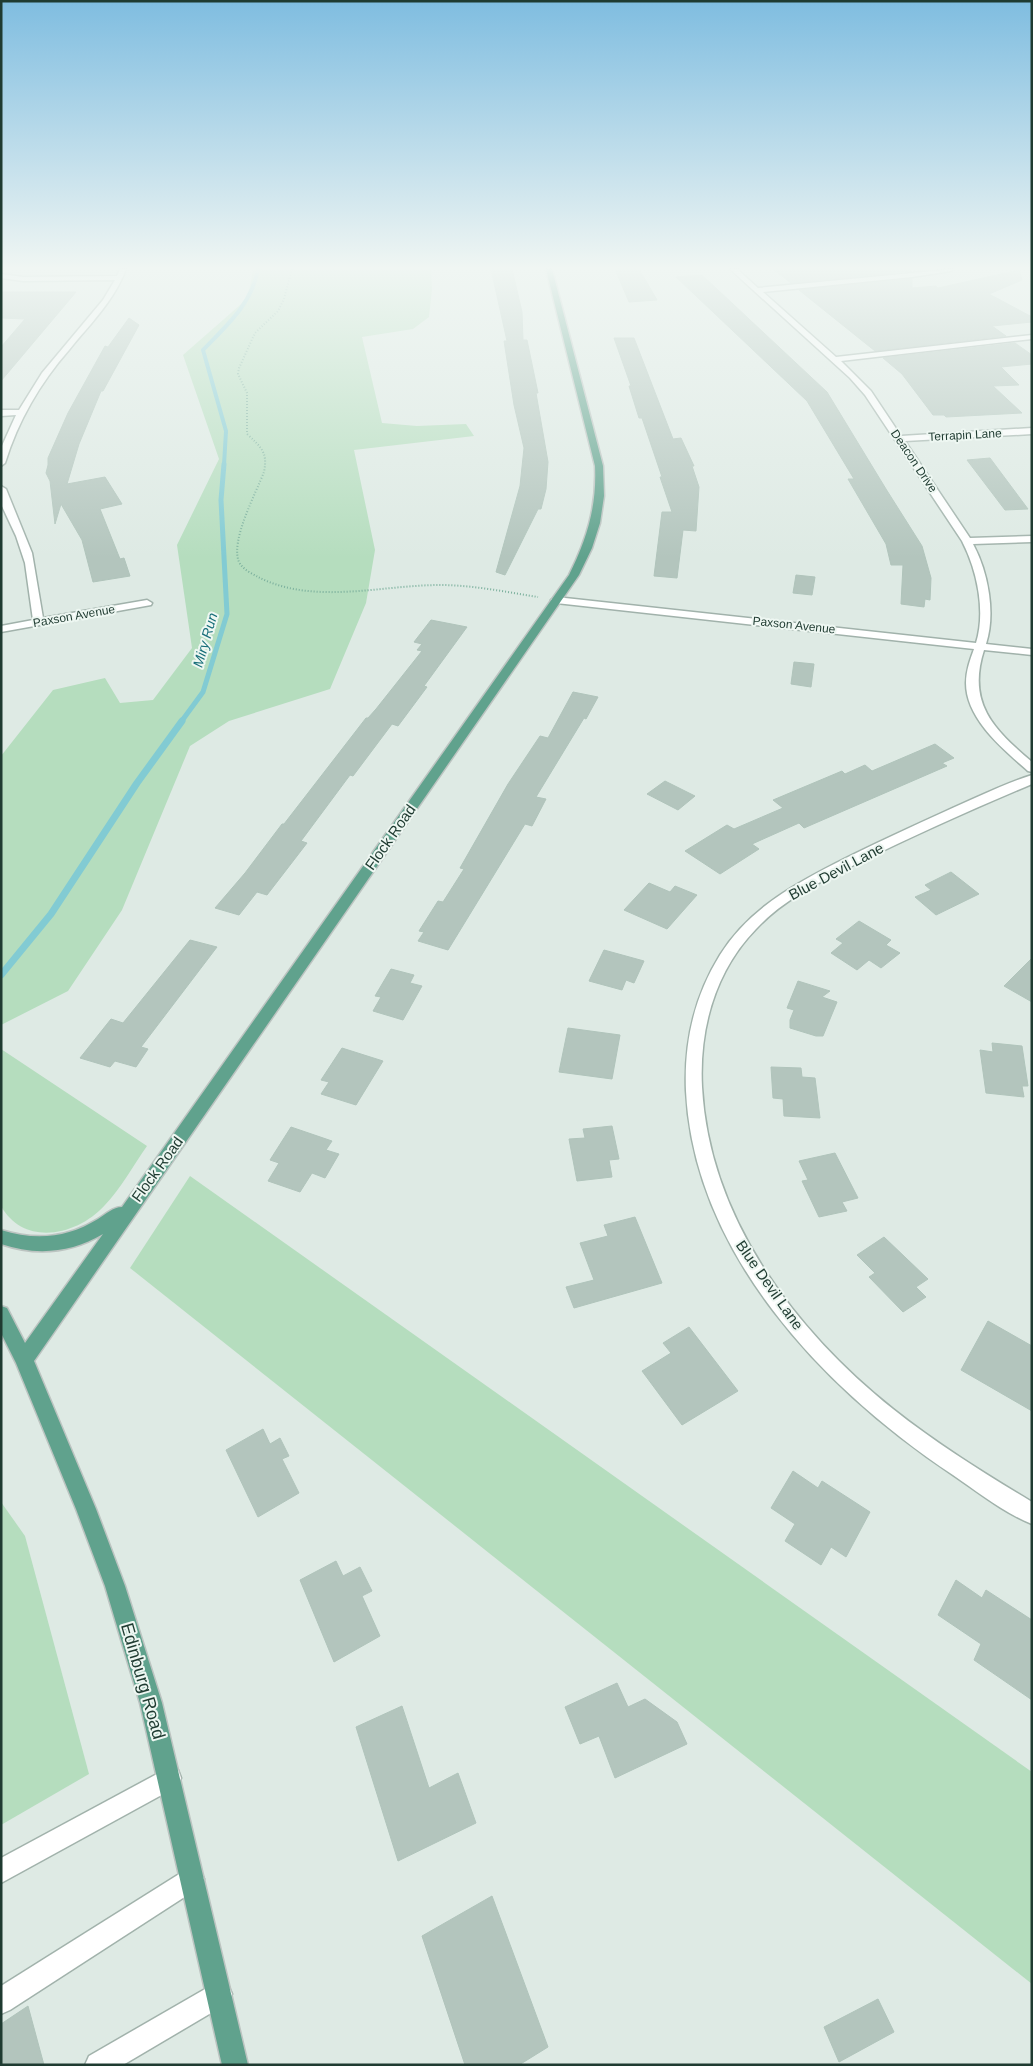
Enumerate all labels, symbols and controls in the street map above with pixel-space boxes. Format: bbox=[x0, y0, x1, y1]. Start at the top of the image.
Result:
street label: Terrapin Lane bbox=[928, 426, 1002, 444]
street label: Deacon Drive bbox=[888, 427, 940, 495]
street label: Paxson Avenue bbox=[32, 602, 116, 630]
water label: Miry Run bbox=[190, 611, 220, 669]
street label: Paxson Avenue bbox=[752, 614, 836, 636]
street label: Flock Road bbox=[361, 801, 419, 873]
street label: Blue Devil Lane bbox=[786, 839, 886, 903]
street label: Flock Road bbox=[128, 1133, 186, 1205]
street label: Blue Devil Lane bbox=[733, 1237, 807, 1333]
street label: Edinburg Road bbox=[117, 1621, 169, 1741]

